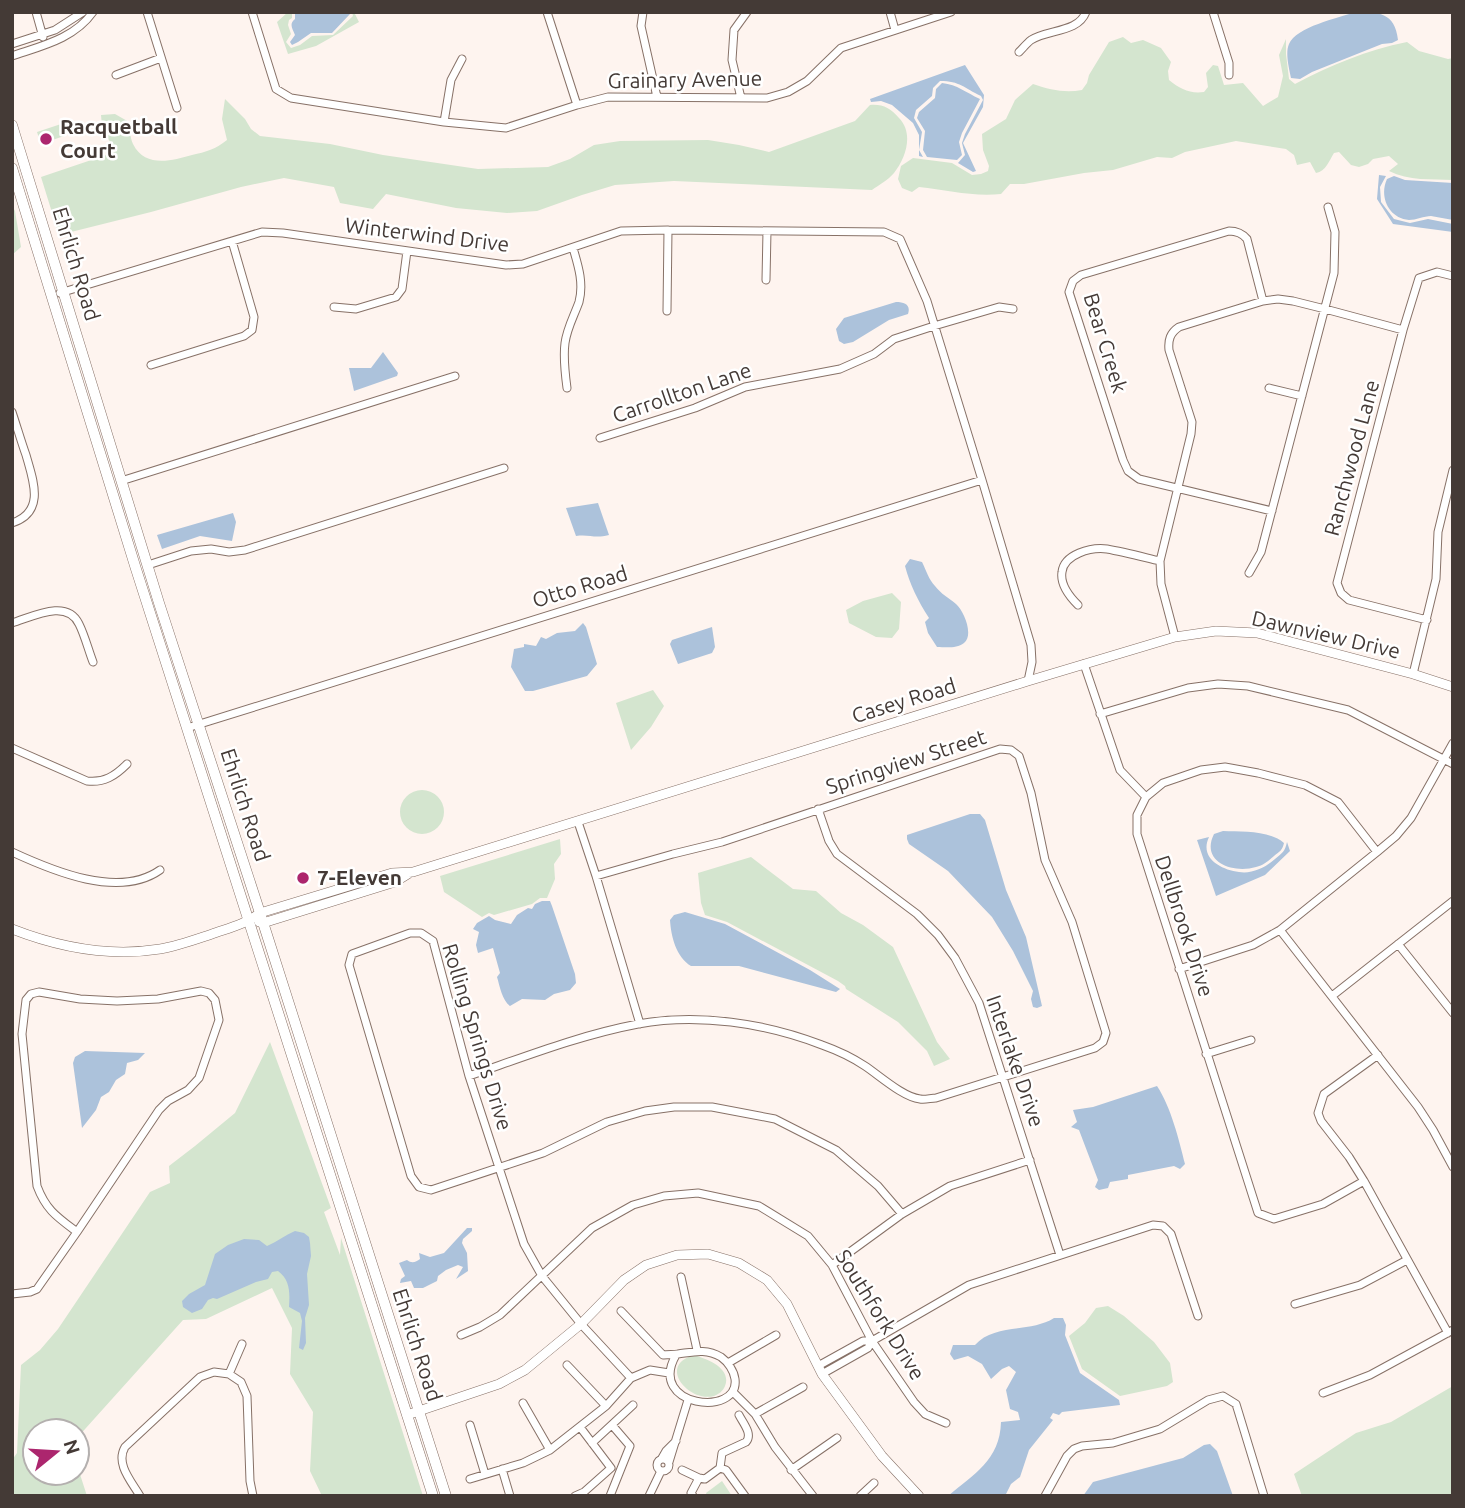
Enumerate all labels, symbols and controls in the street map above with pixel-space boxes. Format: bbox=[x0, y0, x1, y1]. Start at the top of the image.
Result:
street label: Grainary Avenue bbox=[607, 66, 763, 92]
place label: Racquetball Court bbox=[60, 114, 177, 162]
marker: Racquetball Court bbox=[38, 131, 54, 147]
street label: Ehrlich Road bbox=[48, 204, 106, 323]
street label: Winterwind Drive bbox=[344, 212, 511, 256]
street label: Bear Creek bbox=[1079, 290, 1133, 396]
street label: Carrollton Lane bbox=[609, 357, 754, 427]
street label: Ranchwood Lane bbox=[1319, 377, 1383, 538]
street label: Otto Road bbox=[529, 560, 630, 612]
street label: Dawnview Drive bbox=[1250, 605, 1403, 663]
street label: Casey Road bbox=[849, 673, 959, 727]
street label: Springview Street bbox=[823, 724, 989, 798]
street label: Ehrlich Road bbox=[216, 745, 275, 864]
street label: Dellbrook Drive bbox=[1151, 852, 1219, 999]
place label: 7-Eleven bbox=[317, 865, 402, 889]
marker: 7-Eleven bbox=[295, 870, 311, 886]
street label: Rolling Springs Drive bbox=[438, 940, 518, 1133]
street label: Interlake Drive bbox=[982, 992, 1050, 1130]
street label: Southfork Drive bbox=[831, 1245, 930, 1384]
street label: Ehrlich Road bbox=[388, 1285, 447, 1404]
north arrow bbox=[21, 1417, 91, 1487]
text: N bbox=[60, 1437, 85, 1457]

